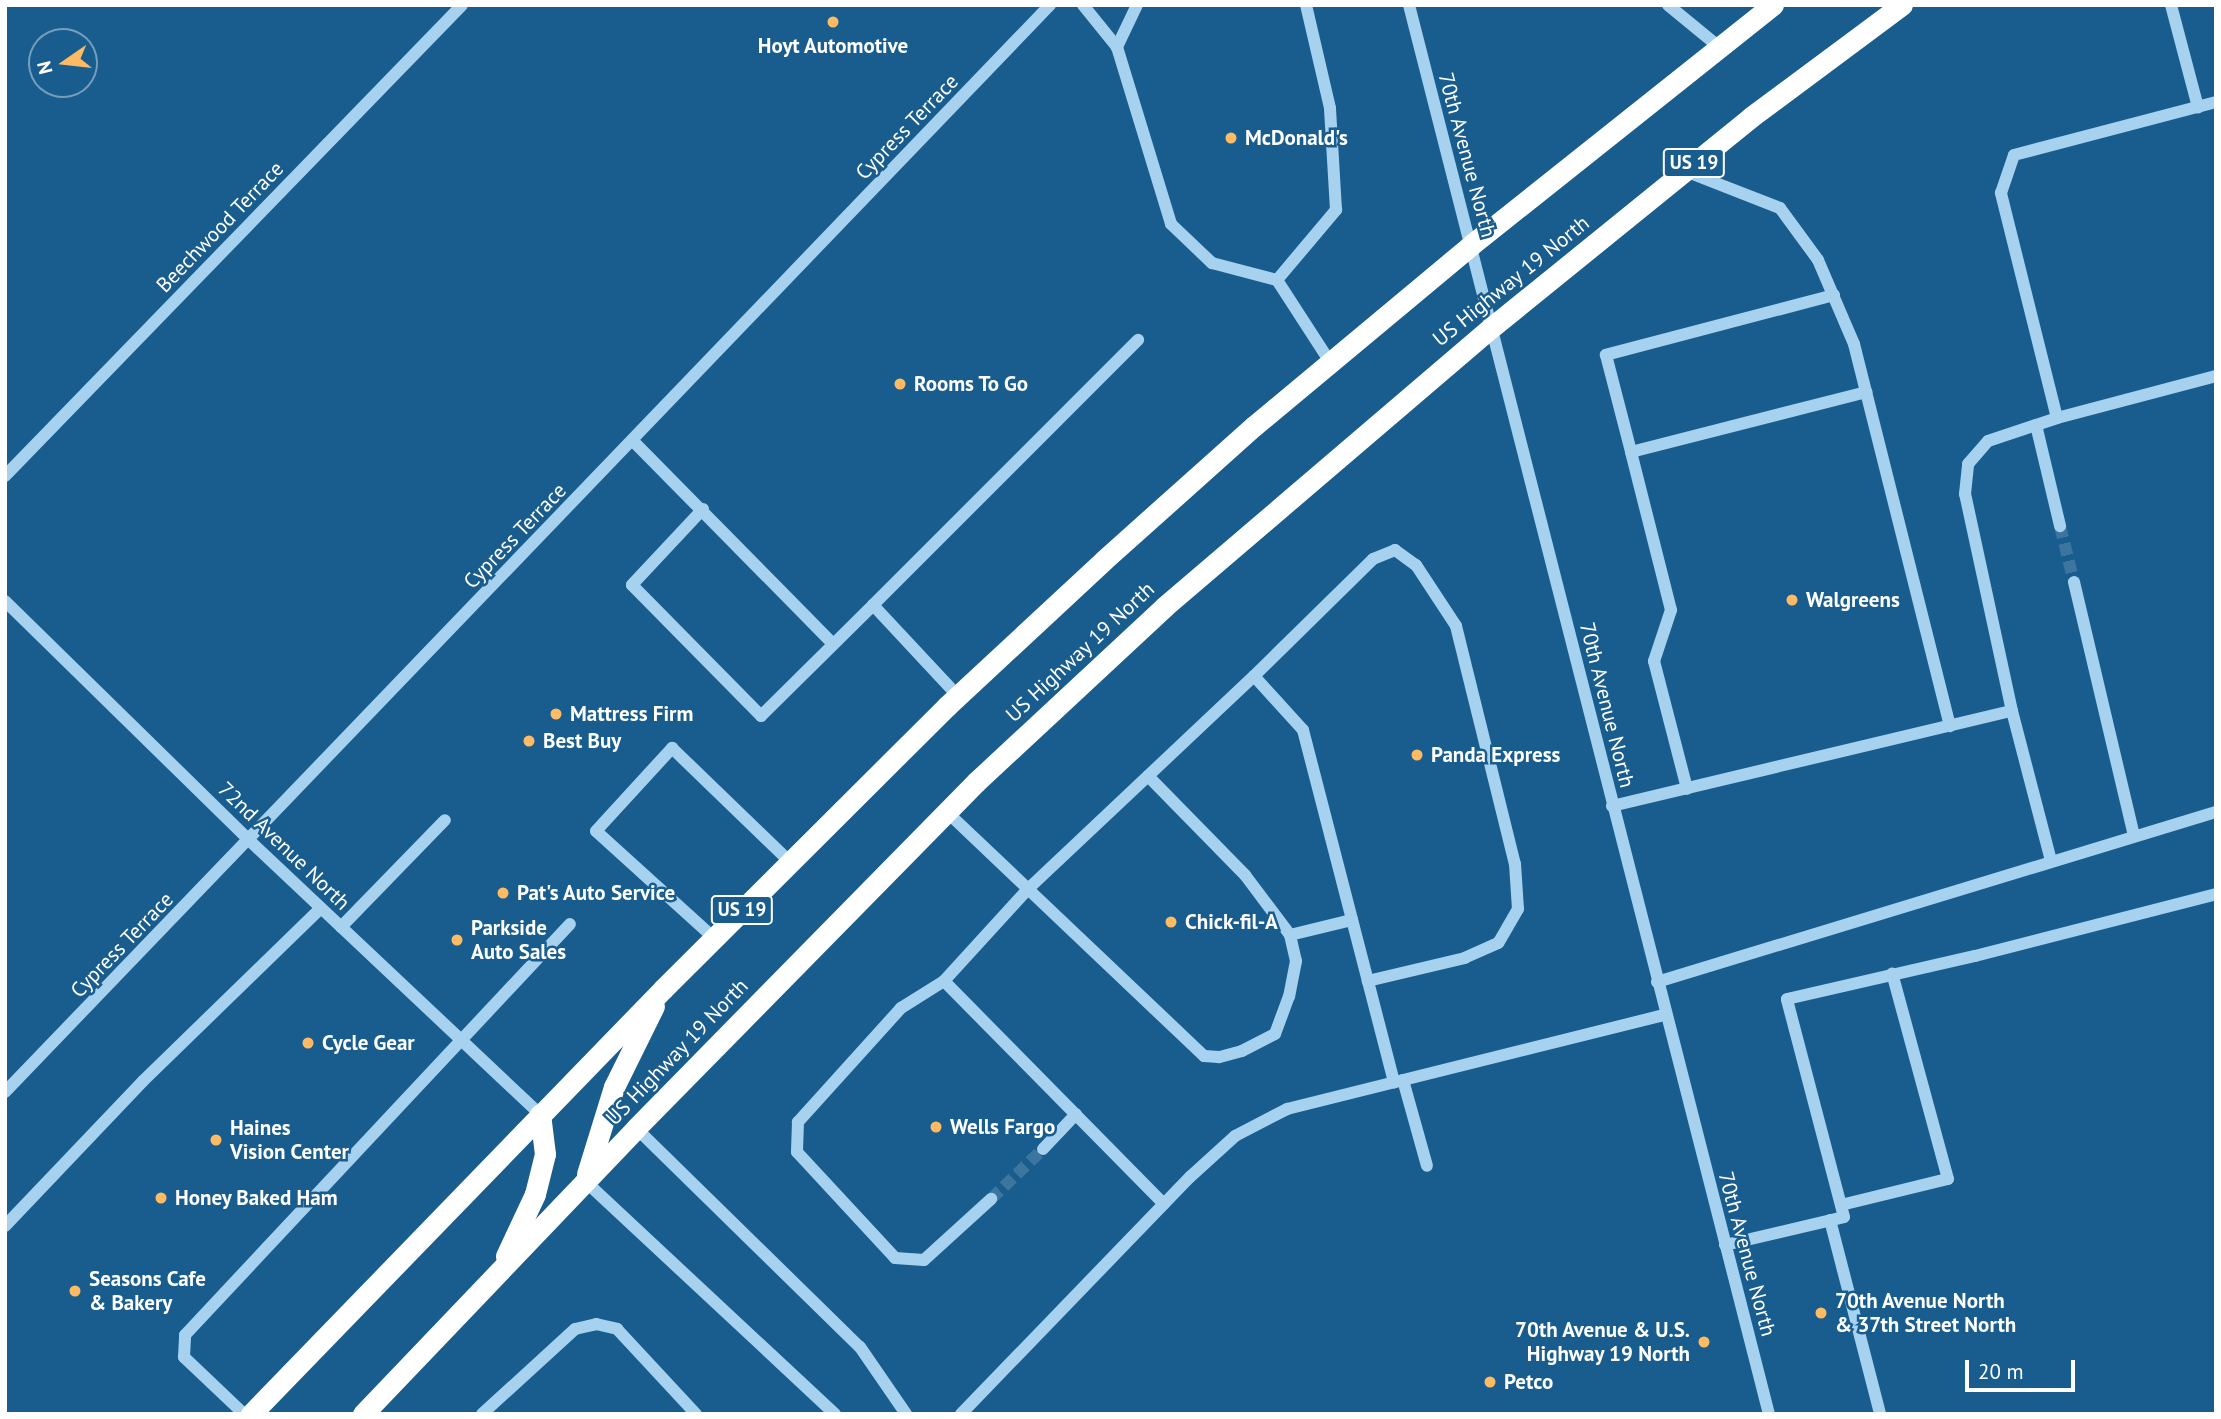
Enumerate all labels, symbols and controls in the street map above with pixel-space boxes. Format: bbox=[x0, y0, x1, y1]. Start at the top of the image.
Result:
marker: Hoyt Automotive bbox=[825, 14, 841, 30]
north arrow bbox=[28, 28, 98, 98]
place label: Hoyt Automotive bbox=[757, 33, 909, 59]
text: N bbox=[31, 59, 58, 77]
street label: Cypress Terrace bbox=[850, 69, 964, 185]
street label: 70th Avenue North bbox=[1433, 70, 1501, 240]
place label: McDonald's bbox=[1245, 125, 1348, 151]
marker: McDonald's bbox=[1223, 130, 1239, 146]
road number: US 19 bbox=[1662, 148, 1726, 178]
street label: Beechwood Terrace bbox=[151, 156, 289, 298]
street label: US Highway 19 North bbox=[1428, 210, 1594, 352]
place label: Rooms To Go bbox=[914, 371, 1029, 397]
marker: Rooms To Go bbox=[892, 376, 908, 392]
street label: Cypress Terrace bbox=[458, 478, 572, 594]
street label: US Highway 19 North bbox=[1000, 576, 1160, 728]
place label: Walgreens bbox=[1806, 587, 1900, 613]
marker: Walgreens bbox=[1784, 592, 1800, 608]
street label: 70th Avenue North bbox=[1574, 619, 1640, 791]
place label: Mattress Firm bbox=[570, 701, 693, 727]
marker: Mattress Firm bbox=[548, 706, 564, 722]
place label: Best Buy bbox=[543, 728, 621, 754]
marker: Best Buy bbox=[521, 733, 537, 749]
place label: Panda Express bbox=[1431, 742, 1560, 768]
marker: Panda Express bbox=[1409, 747, 1425, 763]
street label: 72nd Avenue North bbox=[213, 776, 355, 916]
place label: Pat's Auto Service bbox=[517, 880, 676, 906]
marker: Pat's Auto Service bbox=[495, 885, 511, 901]
street label: Cypress Terrace bbox=[65, 887, 179, 1003]
road number: US 19 bbox=[710, 894, 774, 926]
place label: Chick-fil-A bbox=[1185, 909, 1278, 935]
marker: Chick-fil-A bbox=[1163, 914, 1179, 930]
place label: Parkside Auto Sales bbox=[471, 915, 566, 965]
marker: Parkside Auto Sales bbox=[449, 932, 465, 948]
street label: US Highway 19 North bbox=[600, 973, 754, 1131]
place label: Cycle Gear bbox=[322, 1030, 415, 1056]
marker: Cycle Gear bbox=[300, 1035, 316, 1051]
place label: Wells Fargo bbox=[950, 1114, 1055, 1140]
place label: Haines Vision Center bbox=[230, 1115, 349, 1165]
marker: Wells Fargo bbox=[928, 1119, 944, 1135]
marker: Haines Vision Center bbox=[208, 1132, 224, 1148]
street label: 70th Avenue North bbox=[1713, 1169, 1781, 1339]
place label: Honey Baked Ham bbox=[175, 1185, 338, 1211]
marker: Honey Baked Ham bbox=[153, 1190, 169, 1206]
place label: Seasons Cafe & Bakery bbox=[89, 1266, 206, 1316]
marker: Seasons Cafe & Bakery bbox=[67, 1283, 83, 1299]
place label: 70th Avenue North & 37th Street North bbox=[1835, 1288, 2016, 1338]
marker: 70th Avenue North & 37th Street North bbox=[1813, 1305, 1829, 1321]
place label: 70th Avenue & U.S. Highway 19 North bbox=[1514, 1317, 1690, 1367]
marker: 70th Avenue & U.S. Highway 19 North bbox=[1696, 1334, 1712, 1350]
scale bar bbox=[1969, 1346, 2079, 1390]
text: 20 m bbox=[1978, 1358, 2024, 1385]
place label: Petco bbox=[1504, 1369, 1553, 1395]
marker: Petco bbox=[1482, 1374, 1498, 1390]

